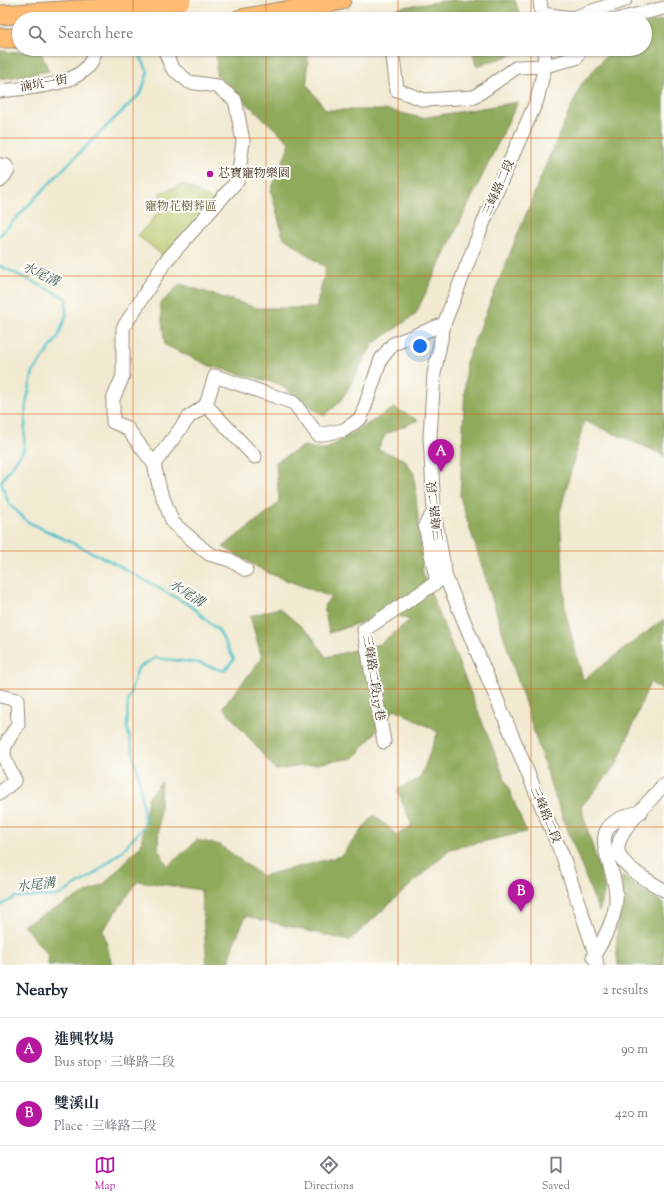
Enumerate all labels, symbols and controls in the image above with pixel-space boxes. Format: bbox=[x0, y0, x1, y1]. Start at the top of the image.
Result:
search box bbox=[12, 12, 652, 56]
icon: search bbox=[26, 23, 48, 45]
text: Search here bbox=[58, 24, 133, 45]
street label: 湳坑一街 bbox=[19, 71, 70, 97]
street label: 三峰路二段 bbox=[479, 157, 519, 219]
place label: 芯寶寵物樂園 bbox=[218, 165, 290, 183]
marker: 芯寶寵物樂園 bbox=[205, 169, 215, 179]
park label: 寵物花樹葬區 bbox=[145, 198, 217, 216]
water label: 水尾溝 bbox=[19, 258, 63, 293]
your location bbox=[410, 336, 430, 356]
pin: A bbox=[428, 439, 454, 472]
street label: 三峰路二段 bbox=[423, 480, 449, 542]
water label: 水尾溝 bbox=[165, 576, 209, 613]
street label: 三峰路二段137巷 bbox=[357, 634, 389, 722]
street label: 三峰路二段 bbox=[525, 784, 565, 846]
water label: 水尾溝 bbox=[16, 874, 58, 897]
pin: B bbox=[508, 879, 534, 912]
text: Nearby bbox=[16, 979, 68, 1003]
text: 2 results bbox=[603, 982, 648, 1000]
text: 進興牧場 bbox=[54, 1030, 114, 1051]
text: A bbox=[24, 1041, 34, 1059]
text: 90 m bbox=[621, 1041, 648, 1059]
text: Bus stop · 三峰路二段 bbox=[54, 1054, 175, 1072]
text: 雙溪山 bbox=[54, 1094, 99, 1115]
text: B bbox=[25, 1105, 33, 1123]
text: 420 m bbox=[615, 1105, 648, 1123]
text: Place · 三峰路二段 bbox=[54, 1118, 157, 1136]
tab: Map bbox=[94, 1154, 116, 1194]
tab: Directions bbox=[304, 1154, 354, 1194]
tab: Saved bbox=[542, 1154, 570, 1194]

